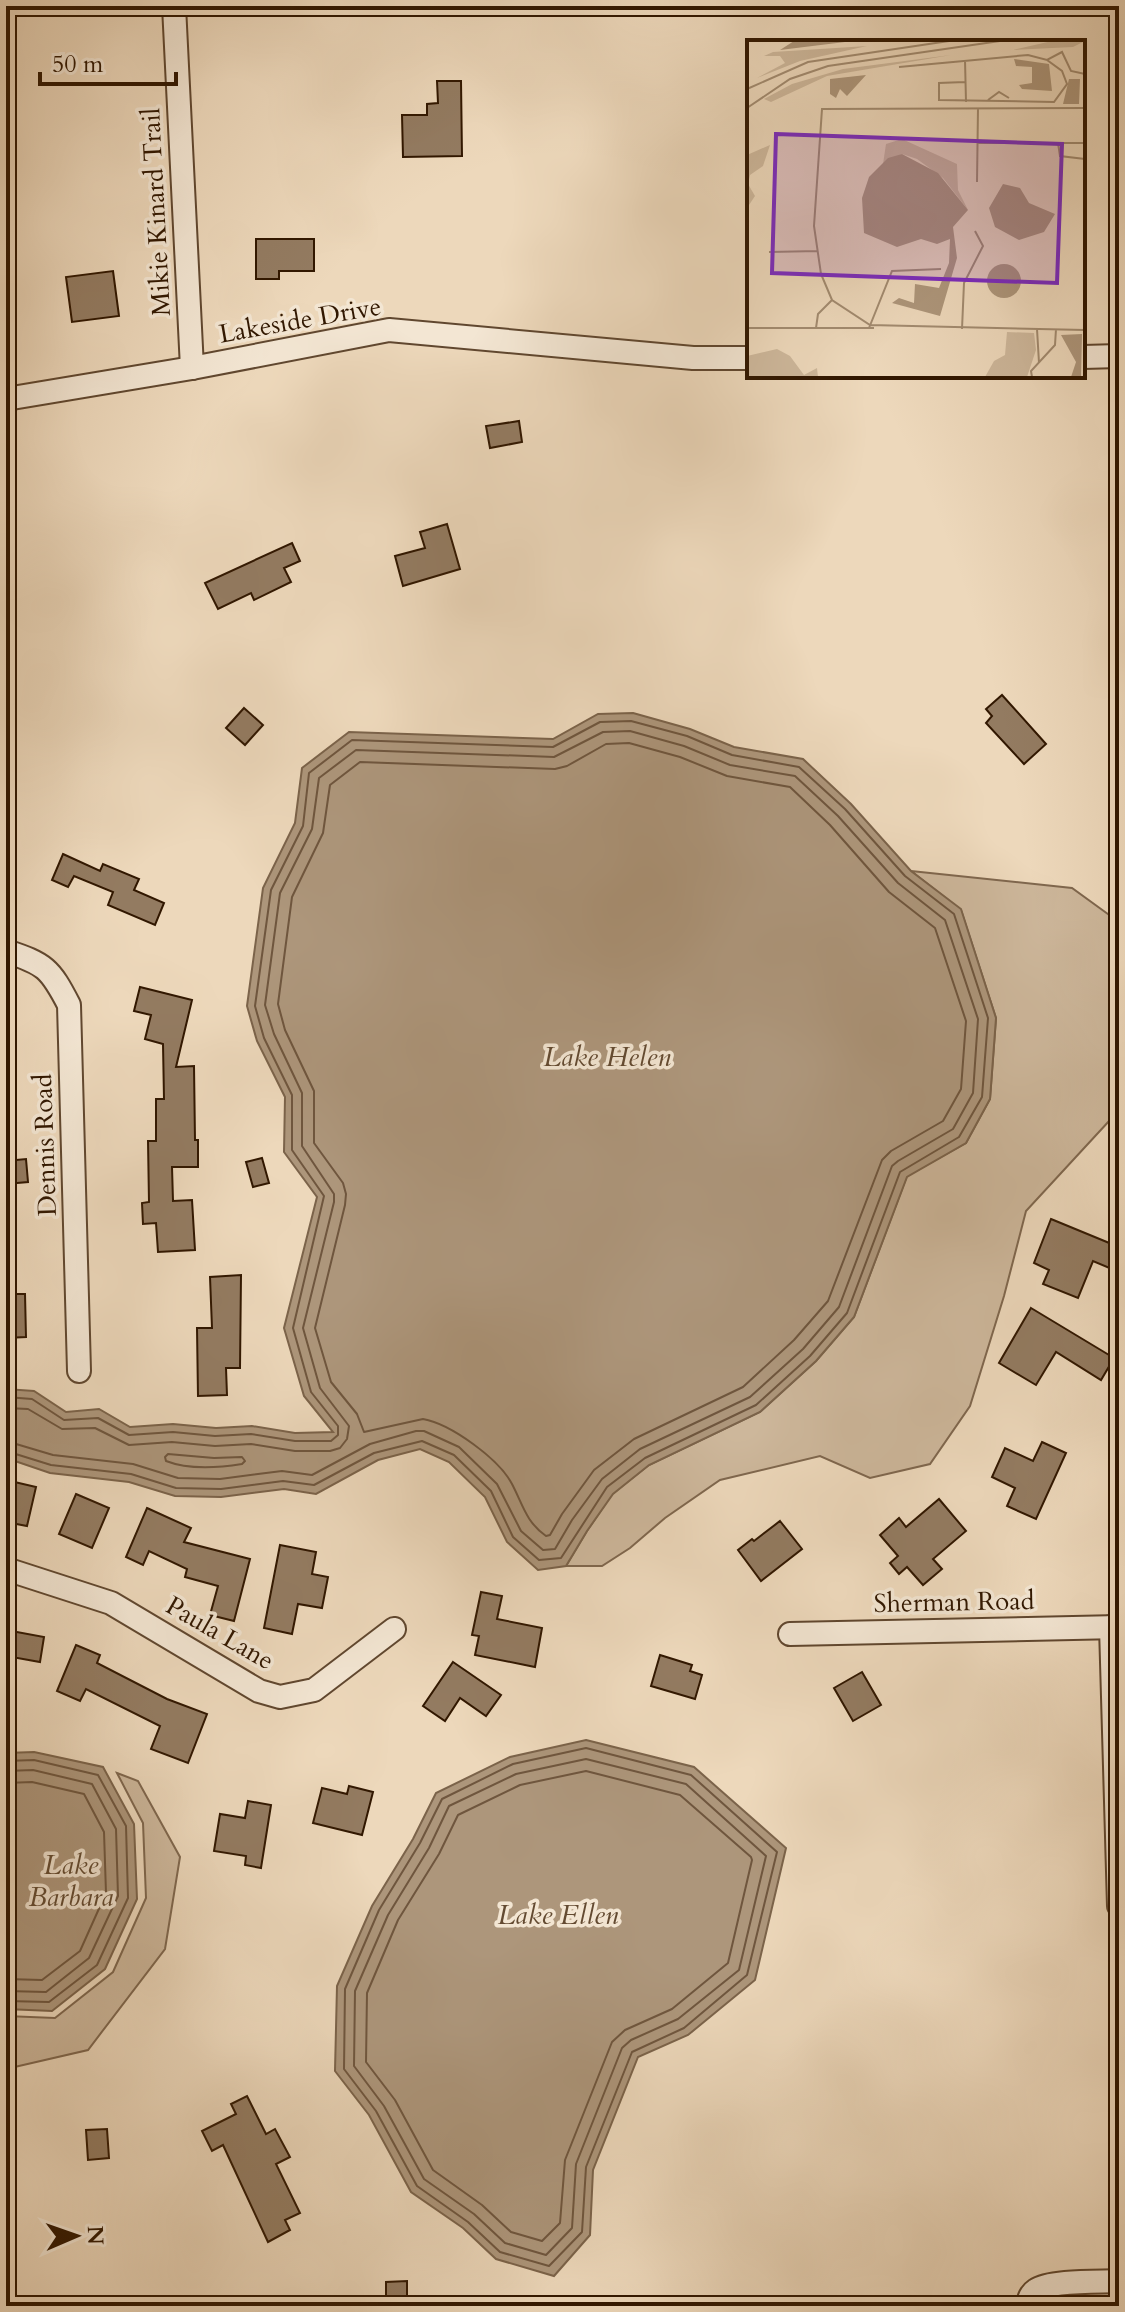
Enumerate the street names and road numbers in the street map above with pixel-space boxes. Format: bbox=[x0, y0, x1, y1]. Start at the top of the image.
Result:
street label: Mikie Kinard Trail bbox=[133, 107, 179, 317]
street label: Lakeside Drive bbox=[216, 289, 384, 351]
street label: Dennis Road bbox=[25, 1073, 65, 1217]
street label: Sherman Road bbox=[873, 1583, 1035, 1621]
street label: Paula Lane bbox=[160, 1588, 280, 1678]

